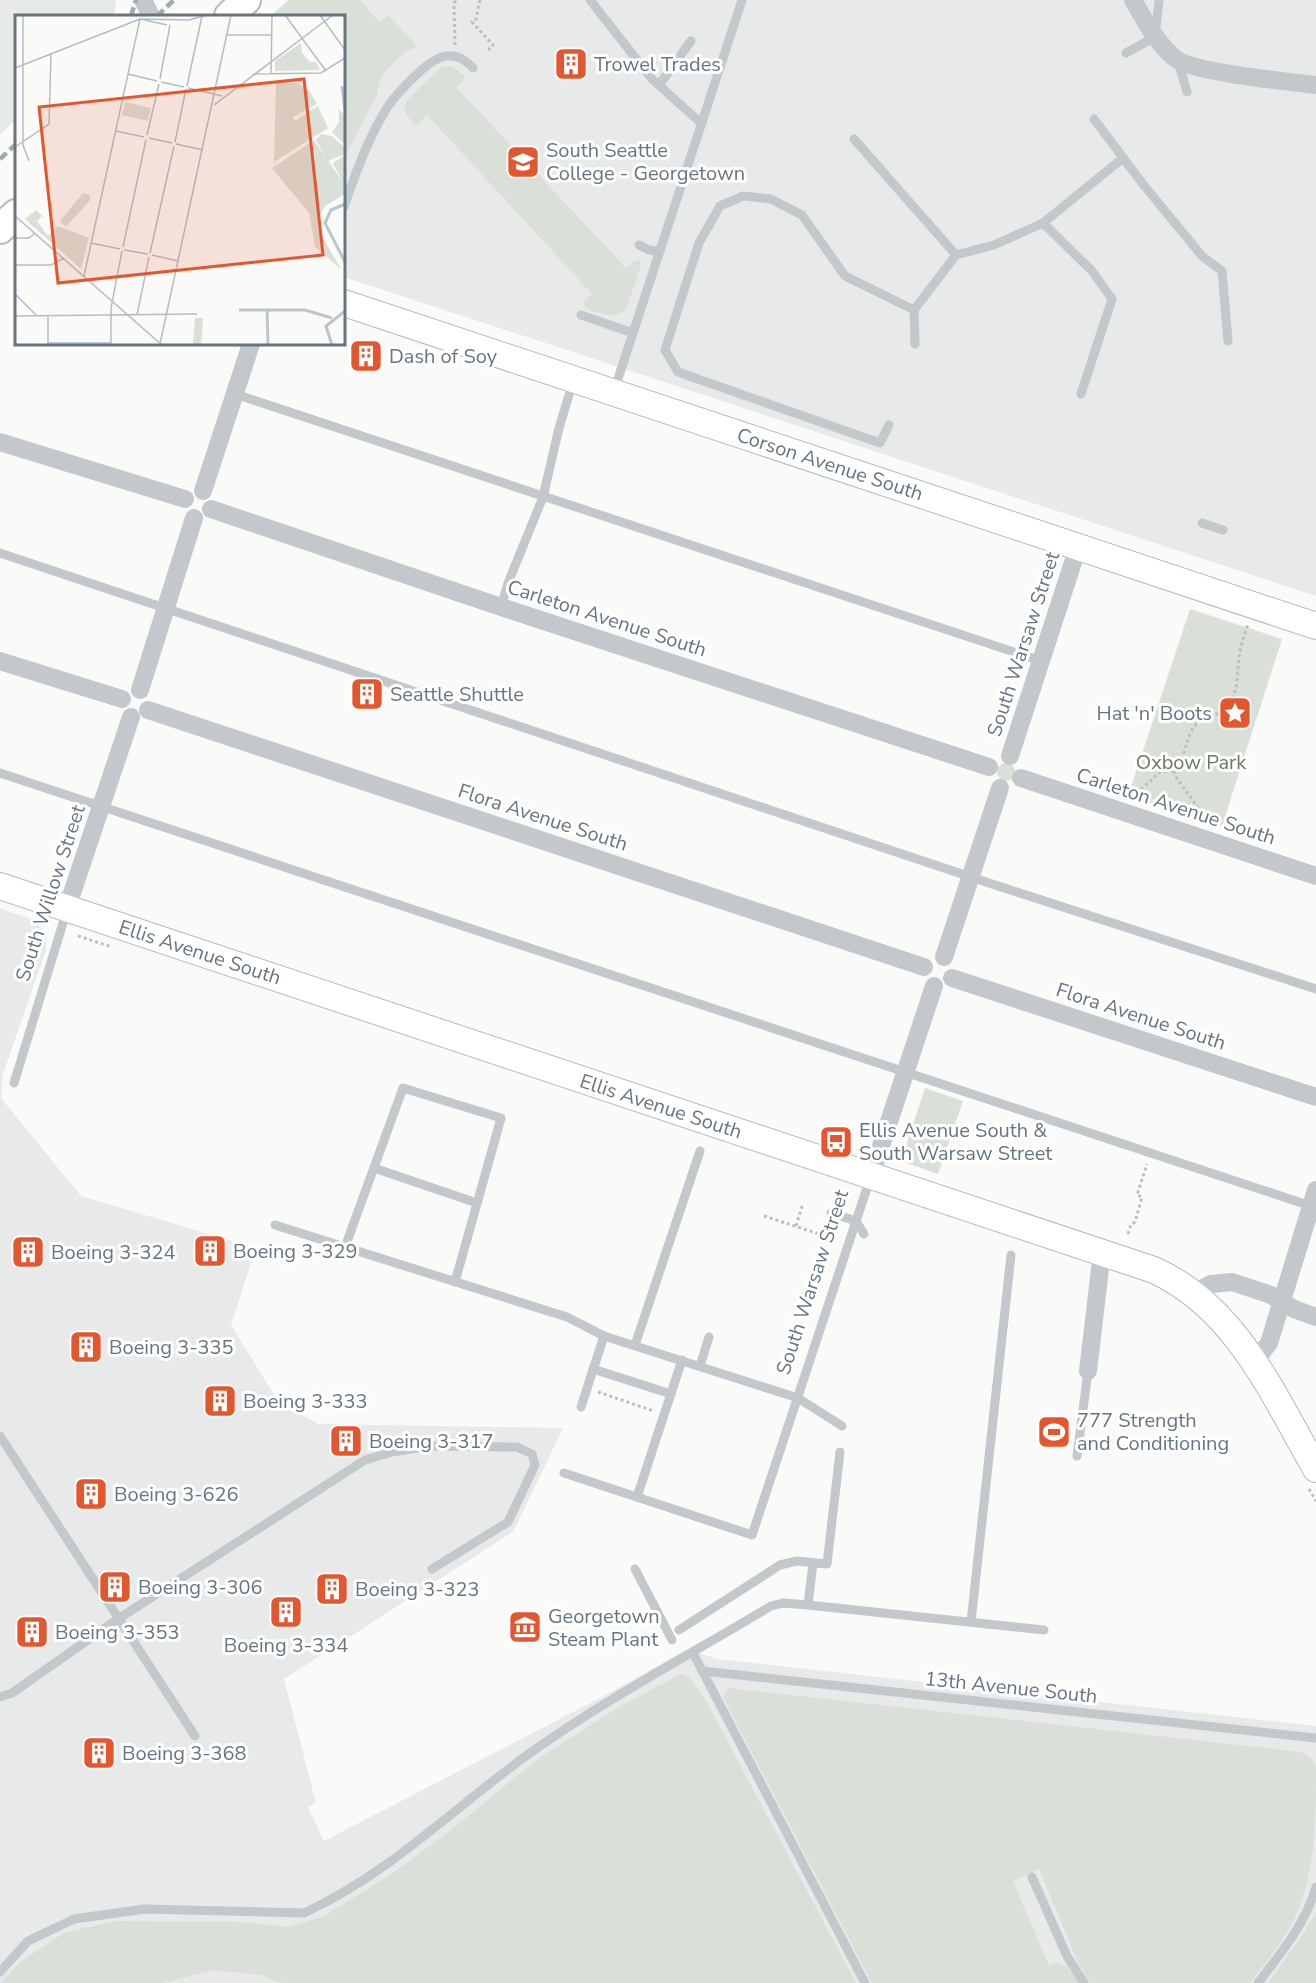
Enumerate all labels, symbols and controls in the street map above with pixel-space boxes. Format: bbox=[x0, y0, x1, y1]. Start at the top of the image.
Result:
inset map bbox=[15, 15, 345, 345]
building icon: Trowel Trades bbox=[553, 46, 589, 82]
place label: Trowel Trades bbox=[594, 51, 721, 78]
place label: South Seattle College - Georgetown bbox=[546, 137, 745, 187]
school or university icon: South Seattle College - Georgetown bbox=[505, 144, 541, 180]
building icon: Dash of Soy bbox=[348, 338, 384, 374]
place label: Dash of Soy bbox=[389, 343, 498, 370]
street label: Corson Avenue South bbox=[733, 422, 926, 507]
street label: South Warsaw Street bbox=[981, 547, 1066, 740]
street label: Carleton Avenue South bbox=[504, 573, 710, 663]
building icon: Seattle Shuttle bbox=[349, 676, 385, 712]
place label: Seattle Shuttle bbox=[390, 681, 524, 708]
place icon: Hat 'n' Boots bbox=[1217, 695, 1253, 731]
place label: Hat 'n' Boots bbox=[1096, 700, 1212, 727]
park label: Oxbow Park bbox=[1136, 749, 1247, 776]
street label: Carleton Avenue South bbox=[1073, 761, 1279, 851]
street label: Flora Avenue South bbox=[455, 777, 631, 858]
street label: South Willow Street bbox=[9, 801, 92, 985]
street label: Ellis Avenue South bbox=[115, 914, 284, 991]
street label: Flora Avenue South bbox=[1053, 976, 1229, 1057]
street label: Ellis Avenue South bbox=[576, 1068, 745, 1145]
place label: Ellis Avenue South & South Warsaw Street bbox=[859, 1117, 1053, 1167]
bus stop icon: Ellis Avenue South & South Warsaw Street bbox=[818, 1124, 854, 1160]
street label: South Warsaw Street bbox=[770, 1185, 855, 1378]
building icon: Boeing 3-329 bbox=[192, 1233, 228, 1269]
building icon: Boeing 3-324 bbox=[10, 1234, 46, 1270]
place label: Boeing 3-329 bbox=[233, 1238, 358, 1265]
place label: Boeing 3-324 bbox=[51, 1239, 176, 1266]
building icon: Boeing 3-335 bbox=[68, 1329, 104, 1365]
place label: Boeing 3-335 bbox=[109, 1334, 234, 1361]
building icon: Boeing 3-333 bbox=[202, 1383, 238, 1419]
place label: Boeing 3-333 bbox=[243, 1388, 368, 1415]
place label: 777 Strength and Conditioning bbox=[1077, 1407, 1229, 1457]
sports icon: 777 Strength and Conditioning bbox=[1036, 1414, 1072, 1450]
building icon: Boeing 3-317 bbox=[328, 1423, 364, 1459]
place label: Boeing 3-317 bbox=[369, 1428, 494, 1455]
building icon: Boeing 3-626 bbox=[73, 1476, 109, 1512]
place label: Boeing 3-626 bbox=[114, 1481, 239, 1508]
building icon: Boeing 3-306 bbox=[97, 1569, 133, 1605]
building icon: Boeing 3-323 bbox=[314, 1571, 350, 1607]
place label: Boeing 3-306 bbox=[138, 1574, 263, 1601]
place label: Boeing 3-323 bbox=[355, 1576, 480, 1603]
building icon: Boeing 3-334 bbox=[268, 1594, 304, 1630]
place label: Georgetown Steam Plant bbox=[548, 1603, 660, 1653]
museum icon: Georgetown Steam Plant bbox=[507, 1609, 543, 1645]
building icon: Boeing 3-353 bbox=[14, 1614, 50, 1650]
place label: Boeing 3-353 bbox=[55, 1619, 180, 1646]
place label: Boeing 3-334 bbox=[224, 1632, 348, 1659]
street label: 13th Avenue South bbox=[923, 1665, 1099, 1710]
building icon: Boeing 3-368 bbox=[81, 1735, 117, 1771]
place label: Boeing 3-368 bbox=[122, 1740, 247, 1767]

